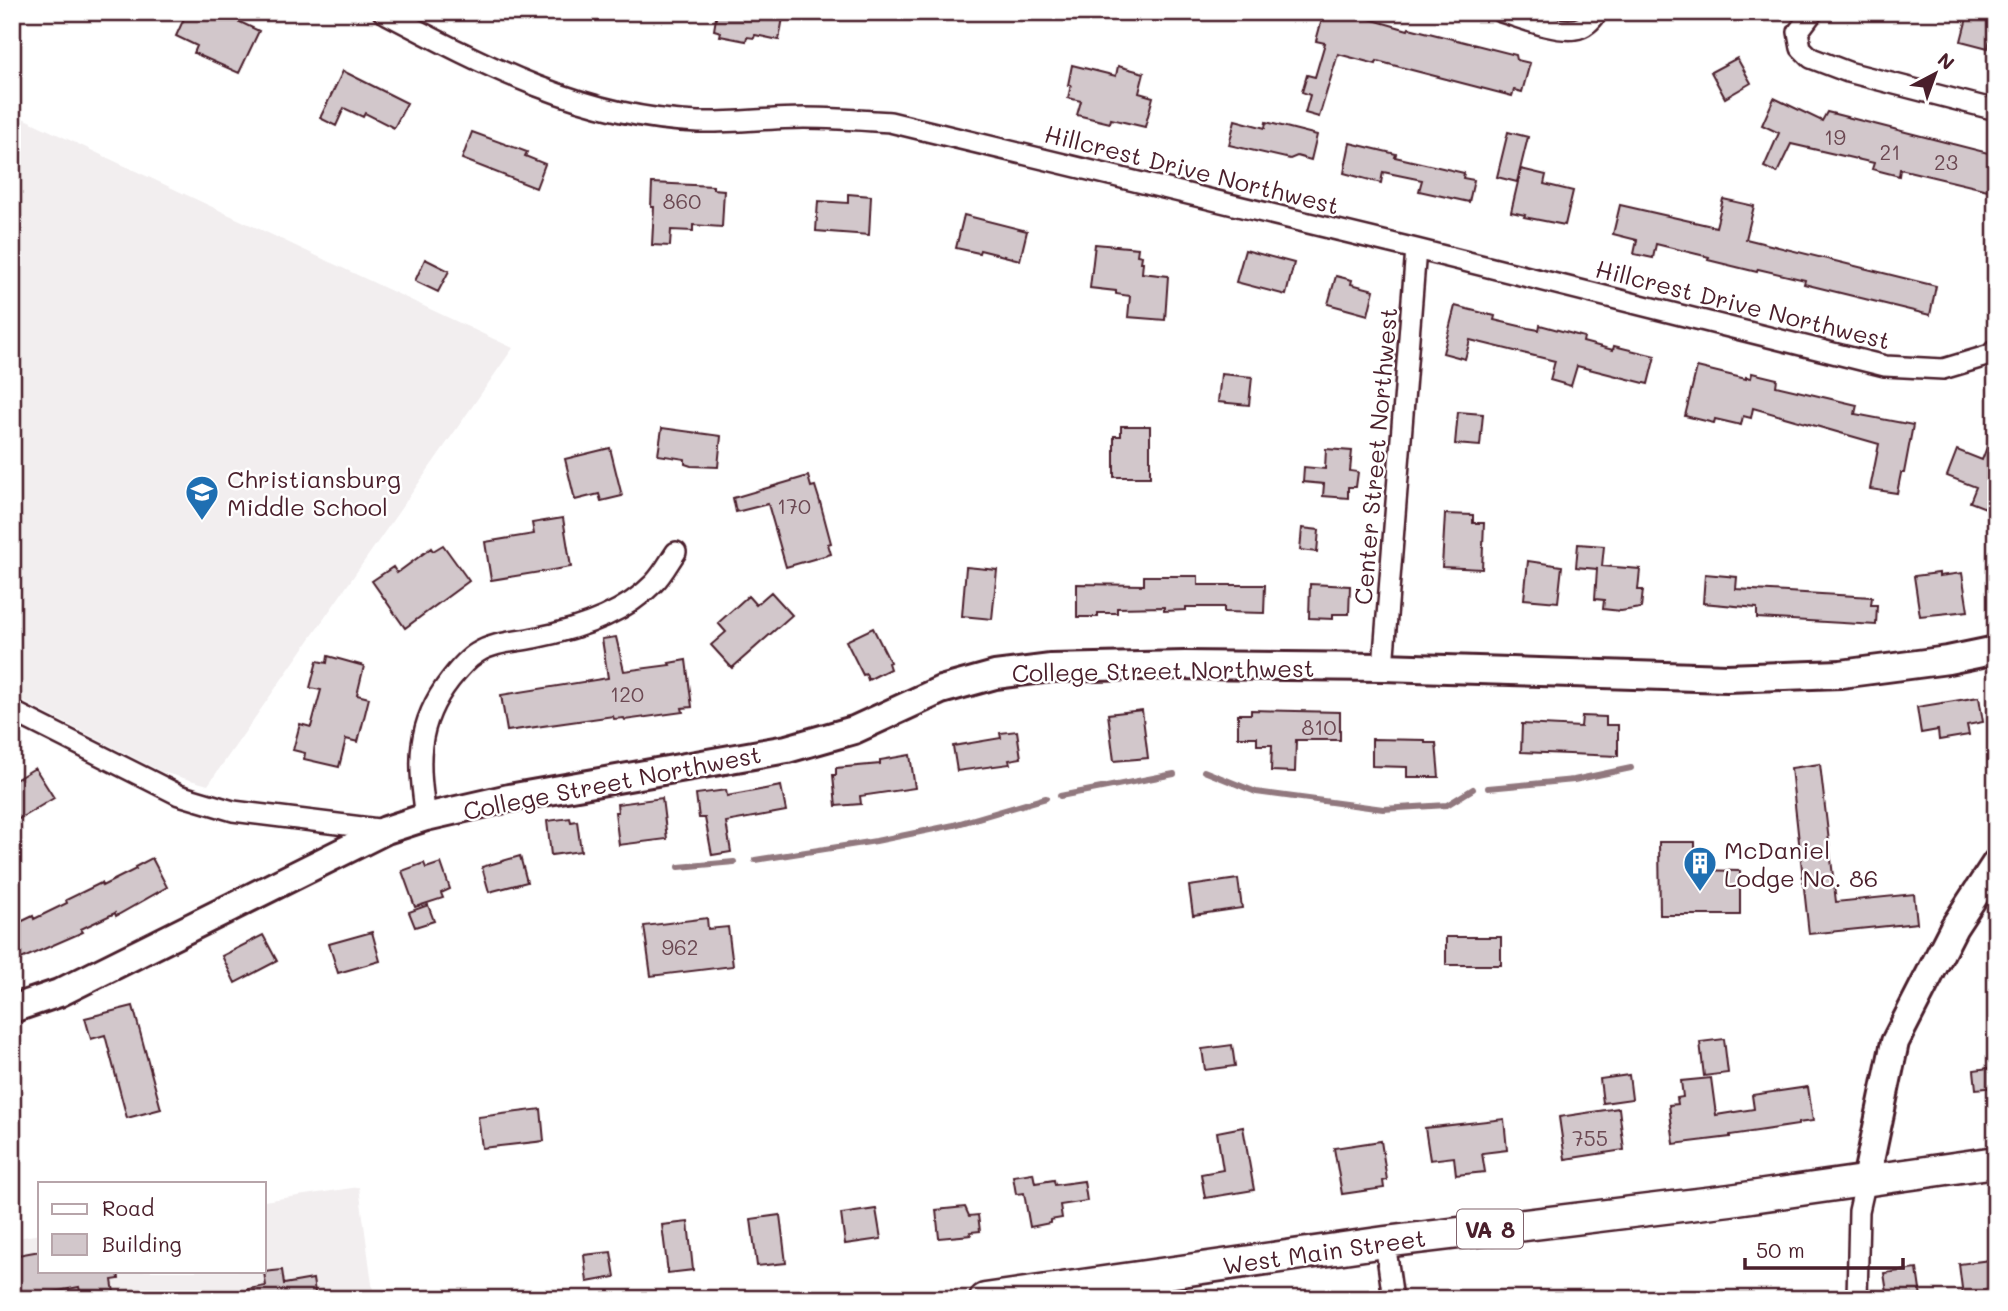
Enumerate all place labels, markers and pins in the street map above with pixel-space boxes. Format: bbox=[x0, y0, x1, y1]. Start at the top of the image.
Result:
place label: Christiansburg Middle School bbox=[227, 463, 401, 522]
school or university icon: Christiansburg Middle School bbox=[183, 473, 221, 522]
place label: McDaniel Lodge No. 86 bbox=[1724, 834, 1878, 893]
building icon: McDaniel Lodge No. 86 bbox=[1681, 844, 1719, 893]

